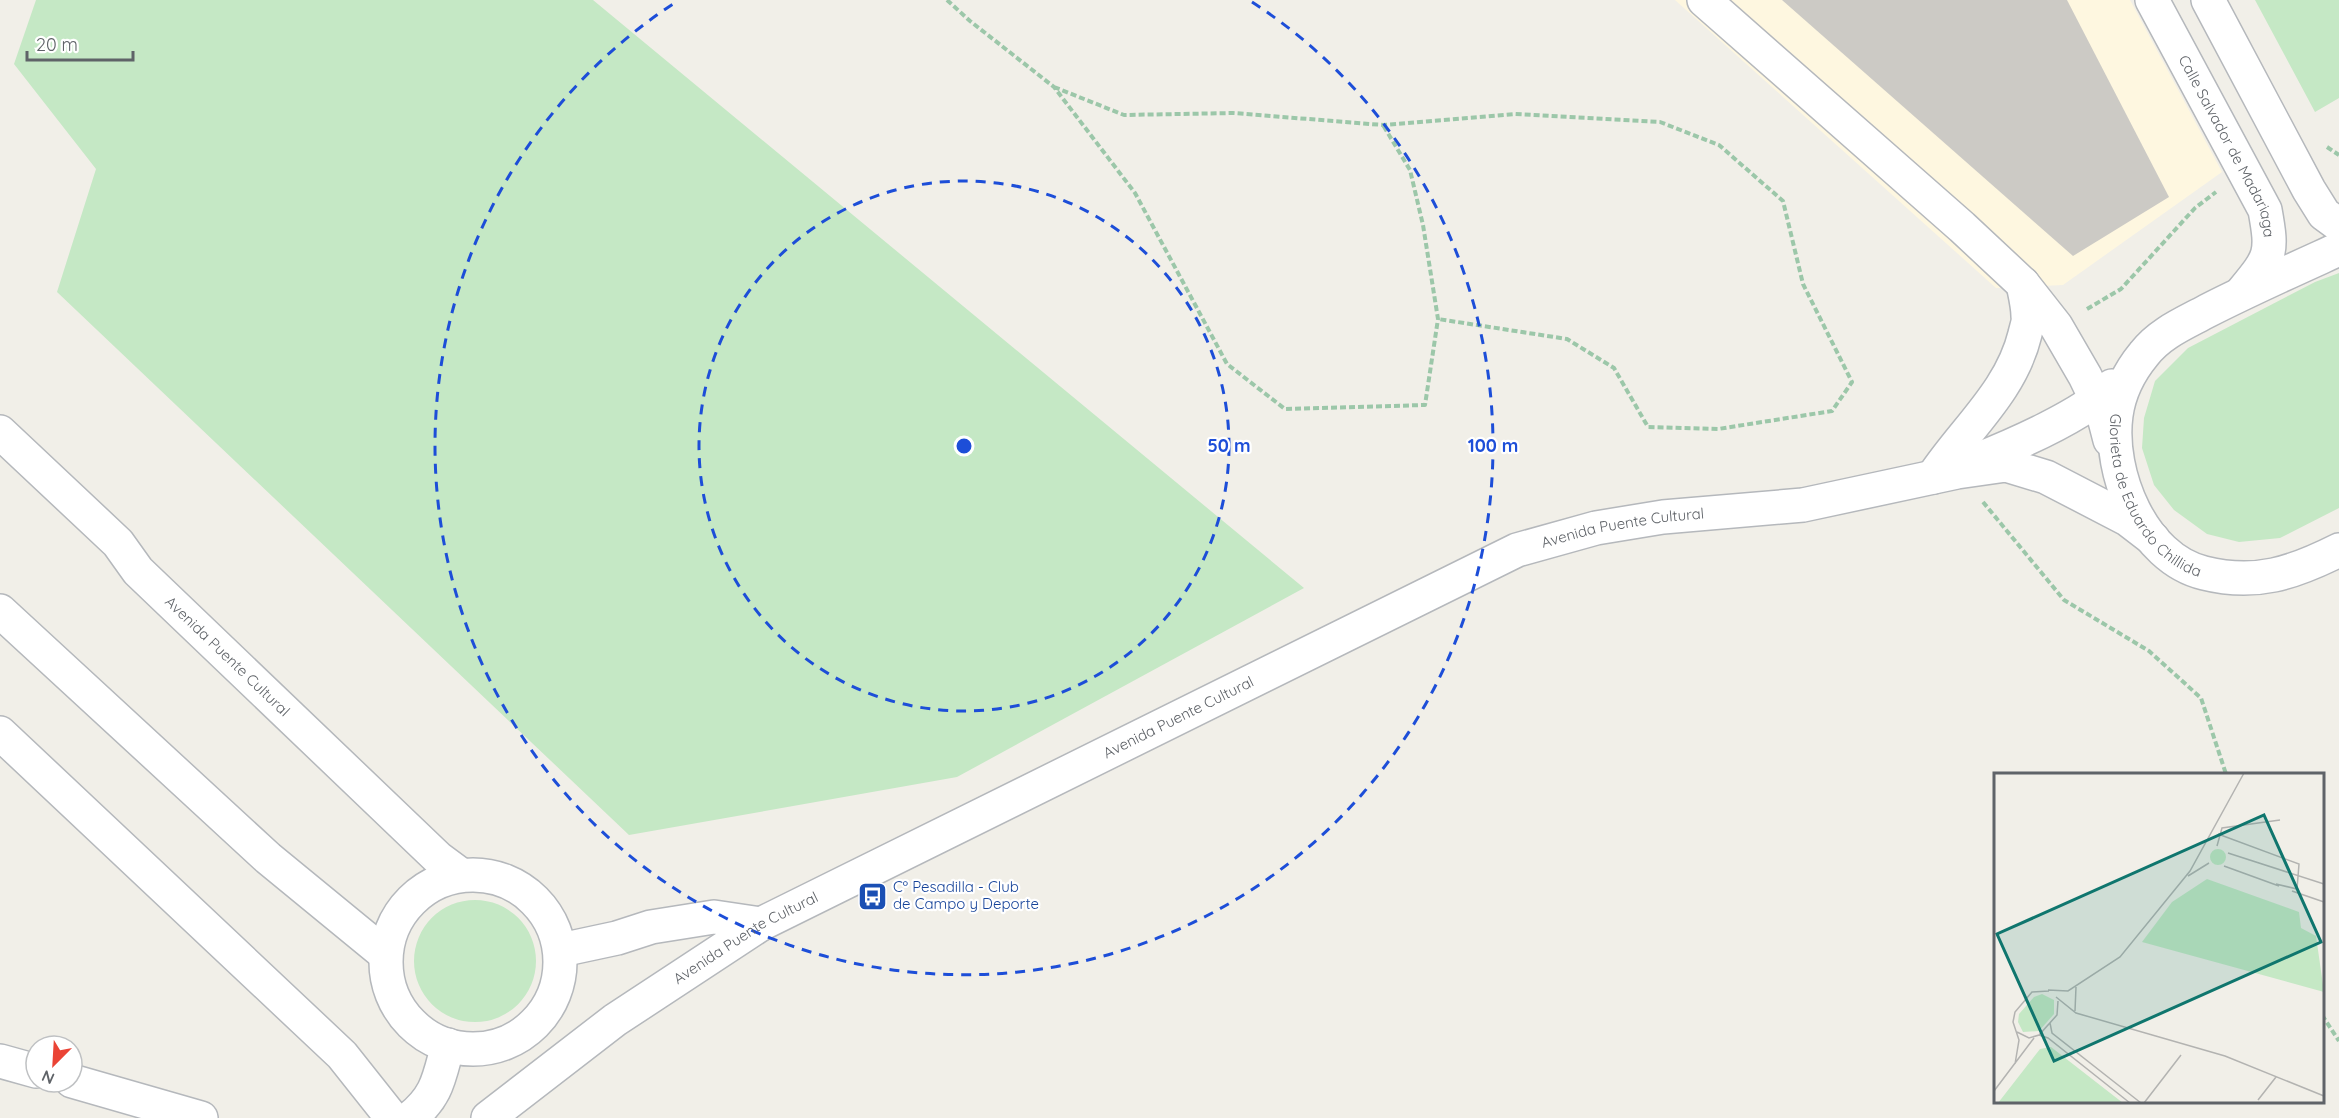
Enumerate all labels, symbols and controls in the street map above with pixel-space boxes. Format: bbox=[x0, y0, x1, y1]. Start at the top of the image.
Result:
scale bar bbox=[27, 24, 134, 62]
text: 20 m bbox=[36, 33, 78, 56]
street label: Calle Salvador de Madariaga bbox=[2174, 52, 2279, 238]
street label: Glorieta de Eduardo Chillida bbox=[2106, 413, 2204, 581]
text: 50 m bbox=[1207, 434, 1251, 457]
text: 100 m bbox=[1468, 434, 1518, 457]
centre of rings bbox=[954, 436, 974, 456]
street label: Avenida Puente Cultural bbox=[1539, 504, 1705, 552]
street label: Avenida Puente Cultural bbox=[161, 592, 294, 720]
street label: Avenida Puente Cultural bbox=[1100, 672, 1257, 762]
inset map bbox=[1994, 773, 2324, 1103]
place label: Cº Pesadilla - Club de Campo y Deporte bbox=[893, 877, 1039, 913]
bus stop icon: Cº Pesadilla - Club de Campo y Deporte bbox=[856, 880, 888, 912]
street label: Avenida Puente Cultural bbox=[669, 887, 821, 988]
north arrow bbox=[24, 1034, 84, 1094]
text: N bbox=[38, 1066, 57, 1089]

